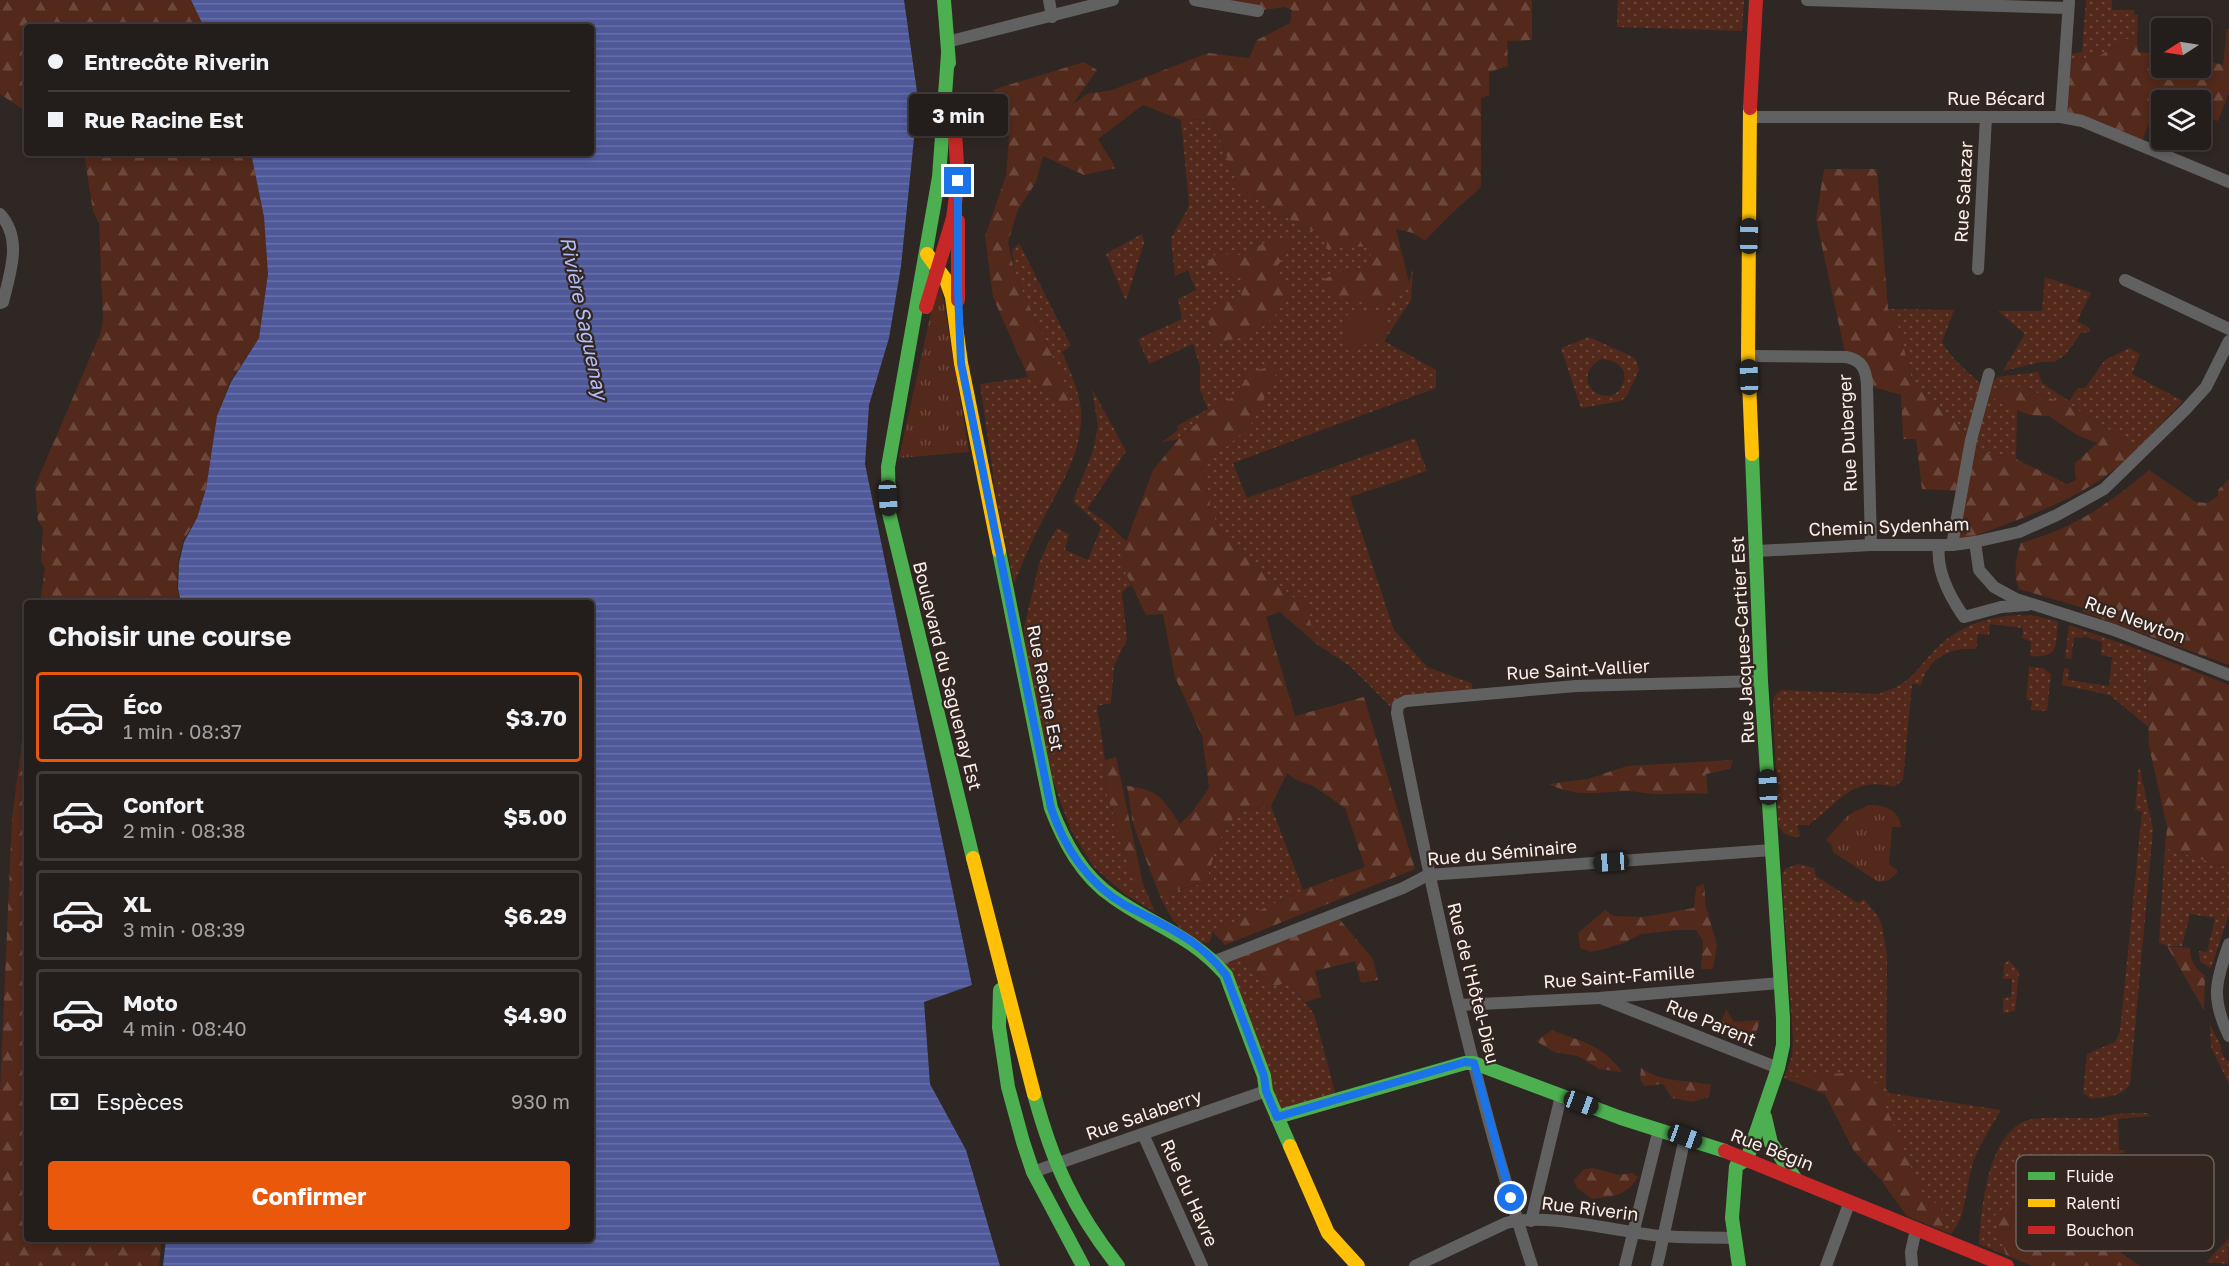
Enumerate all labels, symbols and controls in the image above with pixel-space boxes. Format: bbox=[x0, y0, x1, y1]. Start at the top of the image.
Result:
north arrow bbox=[2151, 18, 2211, 78]
map controls bbox=[2151, 18, 2211, 150]
text: Entrecôte Riverin bbox=[84, 48, 269, 75]
street label: Rue Bécard bbox=[1947, 87, 2045, 109]
button: layers bbox=[2151, 90, 2211, 150]
callout: 3 min bbox=[908, 94, 1008, 136]
text: 3 min bbox=[932, 103, 985, 127]
text: Rue Racine Est bbox=[84, 106, 243, 133]
street label: Rue Salazar bbox=[1949, 141, 1977, 243]
route end bbox=[944, 167, 971, 194]
car bbox=[1740, 218, 1758, 254]
water label: Rivière Saguenay bbox=[555, 234, 615, 404]
car bbox=[1739, 359, 1759, 395]
street label: Rue Duberger bbox=[1833, 374, 1861, 493]
car bbox=[878, 480, 898, 516]
street label: Chemin Sydenham bbox=[1808, 512, 1970, 540]
street label: Rue Jacques-Cartier Est bbox=[1726, 536, 1758, 744]
street label: Boulevard du Saguenay Est bbox=[909, 559, 987, 793]
street label: Rue Newton bbox=[2082, 591, 2189, 647]
text: Choisir une course bbox=[48, 620, 291, 652]
street label: Rue Racine Est bbox=[1023, 623, 1069, 753]
street label: Rue Saint-Vallier bbox=[1506, 654, 1650, 684]
icon: car bbox=[51, 690, 105, 744]
text: Éco bbox=[123, 692, 162, 719]
text: $3.70 bbox=[506, 704, 567, 731]
text: 1 min · 08:37 bbox=[123, 719, 242, 743]
car bbox=[1758, 769, 1778, 805]
icon: car bbox=[51, 789, 105, 843]
text: Confort bbox=[123, 791, 204, 818]
text: $5.00 bbox=[503, 803, 567, 830]
text: 2 min · 08:38 bbox=[123, 818, 245, 842]
street label: Rue du Séminaire bbox=[1426, 834, 1578, 870]
car bbox=[1592, 852, 1630, 872]
icon: car bbox=[51, 888, 105, 942]
text: XL bbox=[123, 890, 151, 917]
street label: Rue de l'Hôtel-Dieu bbox=[1443, 900, 1505, 1066]
text: $6.29 bbox=[504, 902, 567, 929]
text: 3 min · 08:39 bbox=[123, 917, 245, 941]
street label: Rue Saint-Famille bbox=[1542, 960, 1695, 992]
icon: car bbox=[51, 987, 105, 1041]
text: Moto bbox=[123, 989, 178, 1016]
street label: Rue Parent bbox=[1663, 994, 1759, 1050]
text: $4.90 bbox=[503, 1001, 567, 1028]
text: 4 min · 08:40 bbox=[123, 1016, 247, 1040]
street label: Rue Salaberry bbox=[1083, 1084, 1205, 1144]
icon: cash bbox=[48, 1085, 81, 1118]
text: Espèces bbox=[96, 1088, 184, 1115]
car bbox=[1561, 1088, 1601, 1118]
text: 930 m bbox=[511, 1089, 570, 1113]
car bbox=[1665, 1122, 1705, 1152]
street label: Rue Bégin bbox=[1728, 1123, 1817, 1175]
street label: Rue du Havre bbox=[1156, 1136, 1223, 1250]
legend bbox=[2016, 1155, 2214, 1251]
button: Confirmer bbox=[48, 1161, 570, 1230]
text: Fluide bbox=[2066, 1166, 2114, 1186]
route start bbox=[1497, 1184, 1524, 1211]
street label: Rue Riverin bbox=[1540, 1191, 1640, 1225]
text: Ralenti bbox=[2066, 1193, 2120, 1213]
text: Bouchon bbox=[2066, 1220, 2134, 1240]

